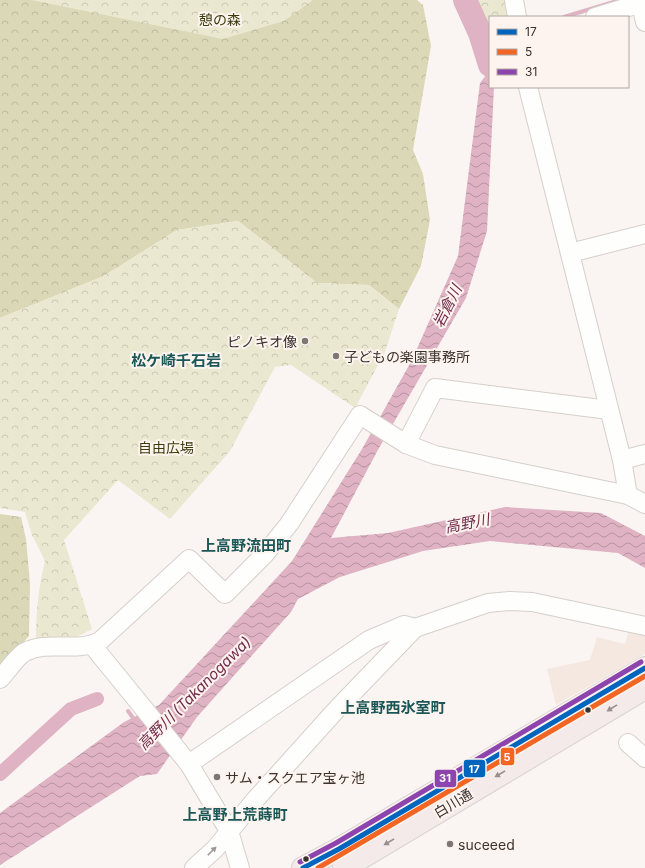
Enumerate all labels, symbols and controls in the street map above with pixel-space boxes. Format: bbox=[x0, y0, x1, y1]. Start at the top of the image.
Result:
park label: 憩の森 bbox=[199, 11, 241, 28]
legend bbox=[489, 16, 629, 88]
text: 17 bbox=[525, 24, 537, 39]
text: 5 bbox=[525, 44, 532, 59]
text: 31 bbox=[525, 64, 537, 79]
water label: 岩倉川 bbox=[428, 280, 467, 330]
place label: ピノキオ像 bbox=[227, 333, 297, 350]
marker: ピノキオ像 bbox=[300, 336, 310, 346]
place label: 子どもの楽園事務所 bbox=[344, 348, 470, 365]
district label: 松ケ崎千石岩 bbox=[131, 351, 221, 370]
marker: 子どもの楽園事務所 bbox=[331, 351, 341, 361]
park label: 自由広場 bbox=[138, 439, 194, 456]
water label: 高野川 bbox=[443, 509, 493, 537]
district label: 上高野流田町 bbox=[201, 536, 291, 555]
water label: 高野川 (Takanogawa) bbox=[133, 632, 255, 754]
district label: 上高野西氷室町 bbox=[340, 698, 446, 717]
unlabelled marker bbox=[583, 705, 593, 715]
one-way arrow bbox=[606, 705, 618, 712]
line badge: 5 bbox=[500, 747, 515, 766]
text: 5 bbox=[503, 750, 511, 764]
line badge: 17 bbox=[463, 759, 486, 778]
text: 17 bbox=[468, 762, 480, 776]
place label: サム・スクエア宝ヶ池 bbox=[225, 769, 365, 786]
line badge: 31 bbox=[434, 769, 457, 788]
text: 31 bbox=[439, 771, 451, 785]
one-way arrow bbox=[494, 771, 506, 778]
marker: サム・スクエア宝ヶ池 bbox=[212, 772, 222, 782]
street label: 白川通 bbox=[431, 785, 475, 821]
district label: 上高野上荒蒔町 bbox=[182, 805, 288, 824]
place label: suceeed bbox=[458, 836, 515, 853]
one-way arrow bbox=[383, 838, 395, 845]
marker: suceeed bbox=[445, 839, 455, 849]
one-way arrow bbox=[208, 846, 217, 856]
unlabelled marker bbox=[301, 854, 311, 864]

